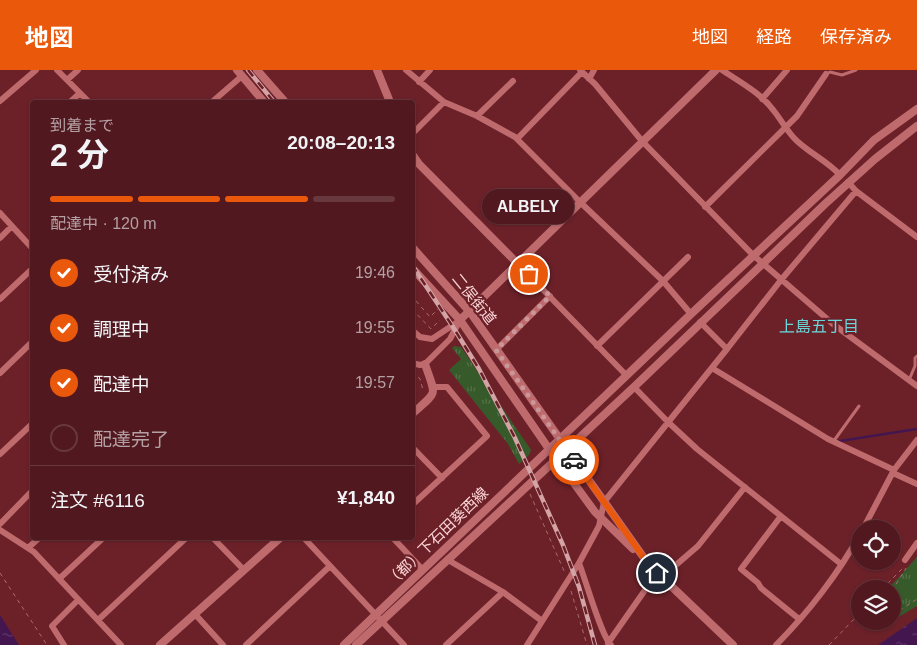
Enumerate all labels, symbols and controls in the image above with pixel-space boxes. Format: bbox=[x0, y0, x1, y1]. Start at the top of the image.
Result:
text: 地図 bbox=[25, 24, 73, 51]
text: 地図 bbox=[692, 27, 728, 47]
text: 経路 bbox=[756, 27, 792, 47]
text: 保存済み bbox=[820, 27, 892, 47]
text: 到着まで bbox=[50, 117, 114, 134]
text: 20:08–20:13 bbox=[287, 132, 395, 153]
text: 2 分 bbox=[50, 137, 109, 173]
callout: ALBELY bbox=[483, 189, 575, 224]
text: ALBELY bbox=[497, 198, 559, 215]
text: 配達中 · 120 m bbox=[50, 215, 157, 232]
pin bbox=[508, 253, 550, 295]
icon: check bbox=[50, 259, 78, 287]
icon: bag bbox=[515, 260, 543, 288]
text: 受付済み bbox=[93, 264, 169, 285]
text: 19:46 bbox=[355, 264, 395, 281]
street label: 二俣街道 bbox=[449, 270, 500, 327]
icon: check bbox=[50, 314, 78, 342]
district label: 上島五丁目 bbox=[779, 318, 859, 335]
text: 調理中 bbox=[93, 319, 150, 340]
text: 19:55 bbox=[355, 319, 395, 336]
icon: check bbox=[50, 369, 78, 397]
text: 配達中 bbox=[93, 374, 150, 395]
text: 19:57 bbox=[355, 374, 395, 391]
text: 配達完了 bbox=[93, 429, 169, 450]
courier bbox=[549, 435, 599, 485]
icon: car bbox=[560, 446, 588, 474]
street label: （都）下石田葵西線 bbox=[382, 484, 491, 590]
text: ¥1,840 bbox=[337, 487, 395, 508]
text: 注文 #6116 bbox=[50, 490, 145, 511]
map controls bbox=[851, 520, 901, 630]
button: locate bbox=[851, 520, 901, 570]
pin bbox=[636, 552, 678, 594]
icon: home bbox=[643, 559, 671, 587]
button: layers bbox=[851, 580, 901, 630]

